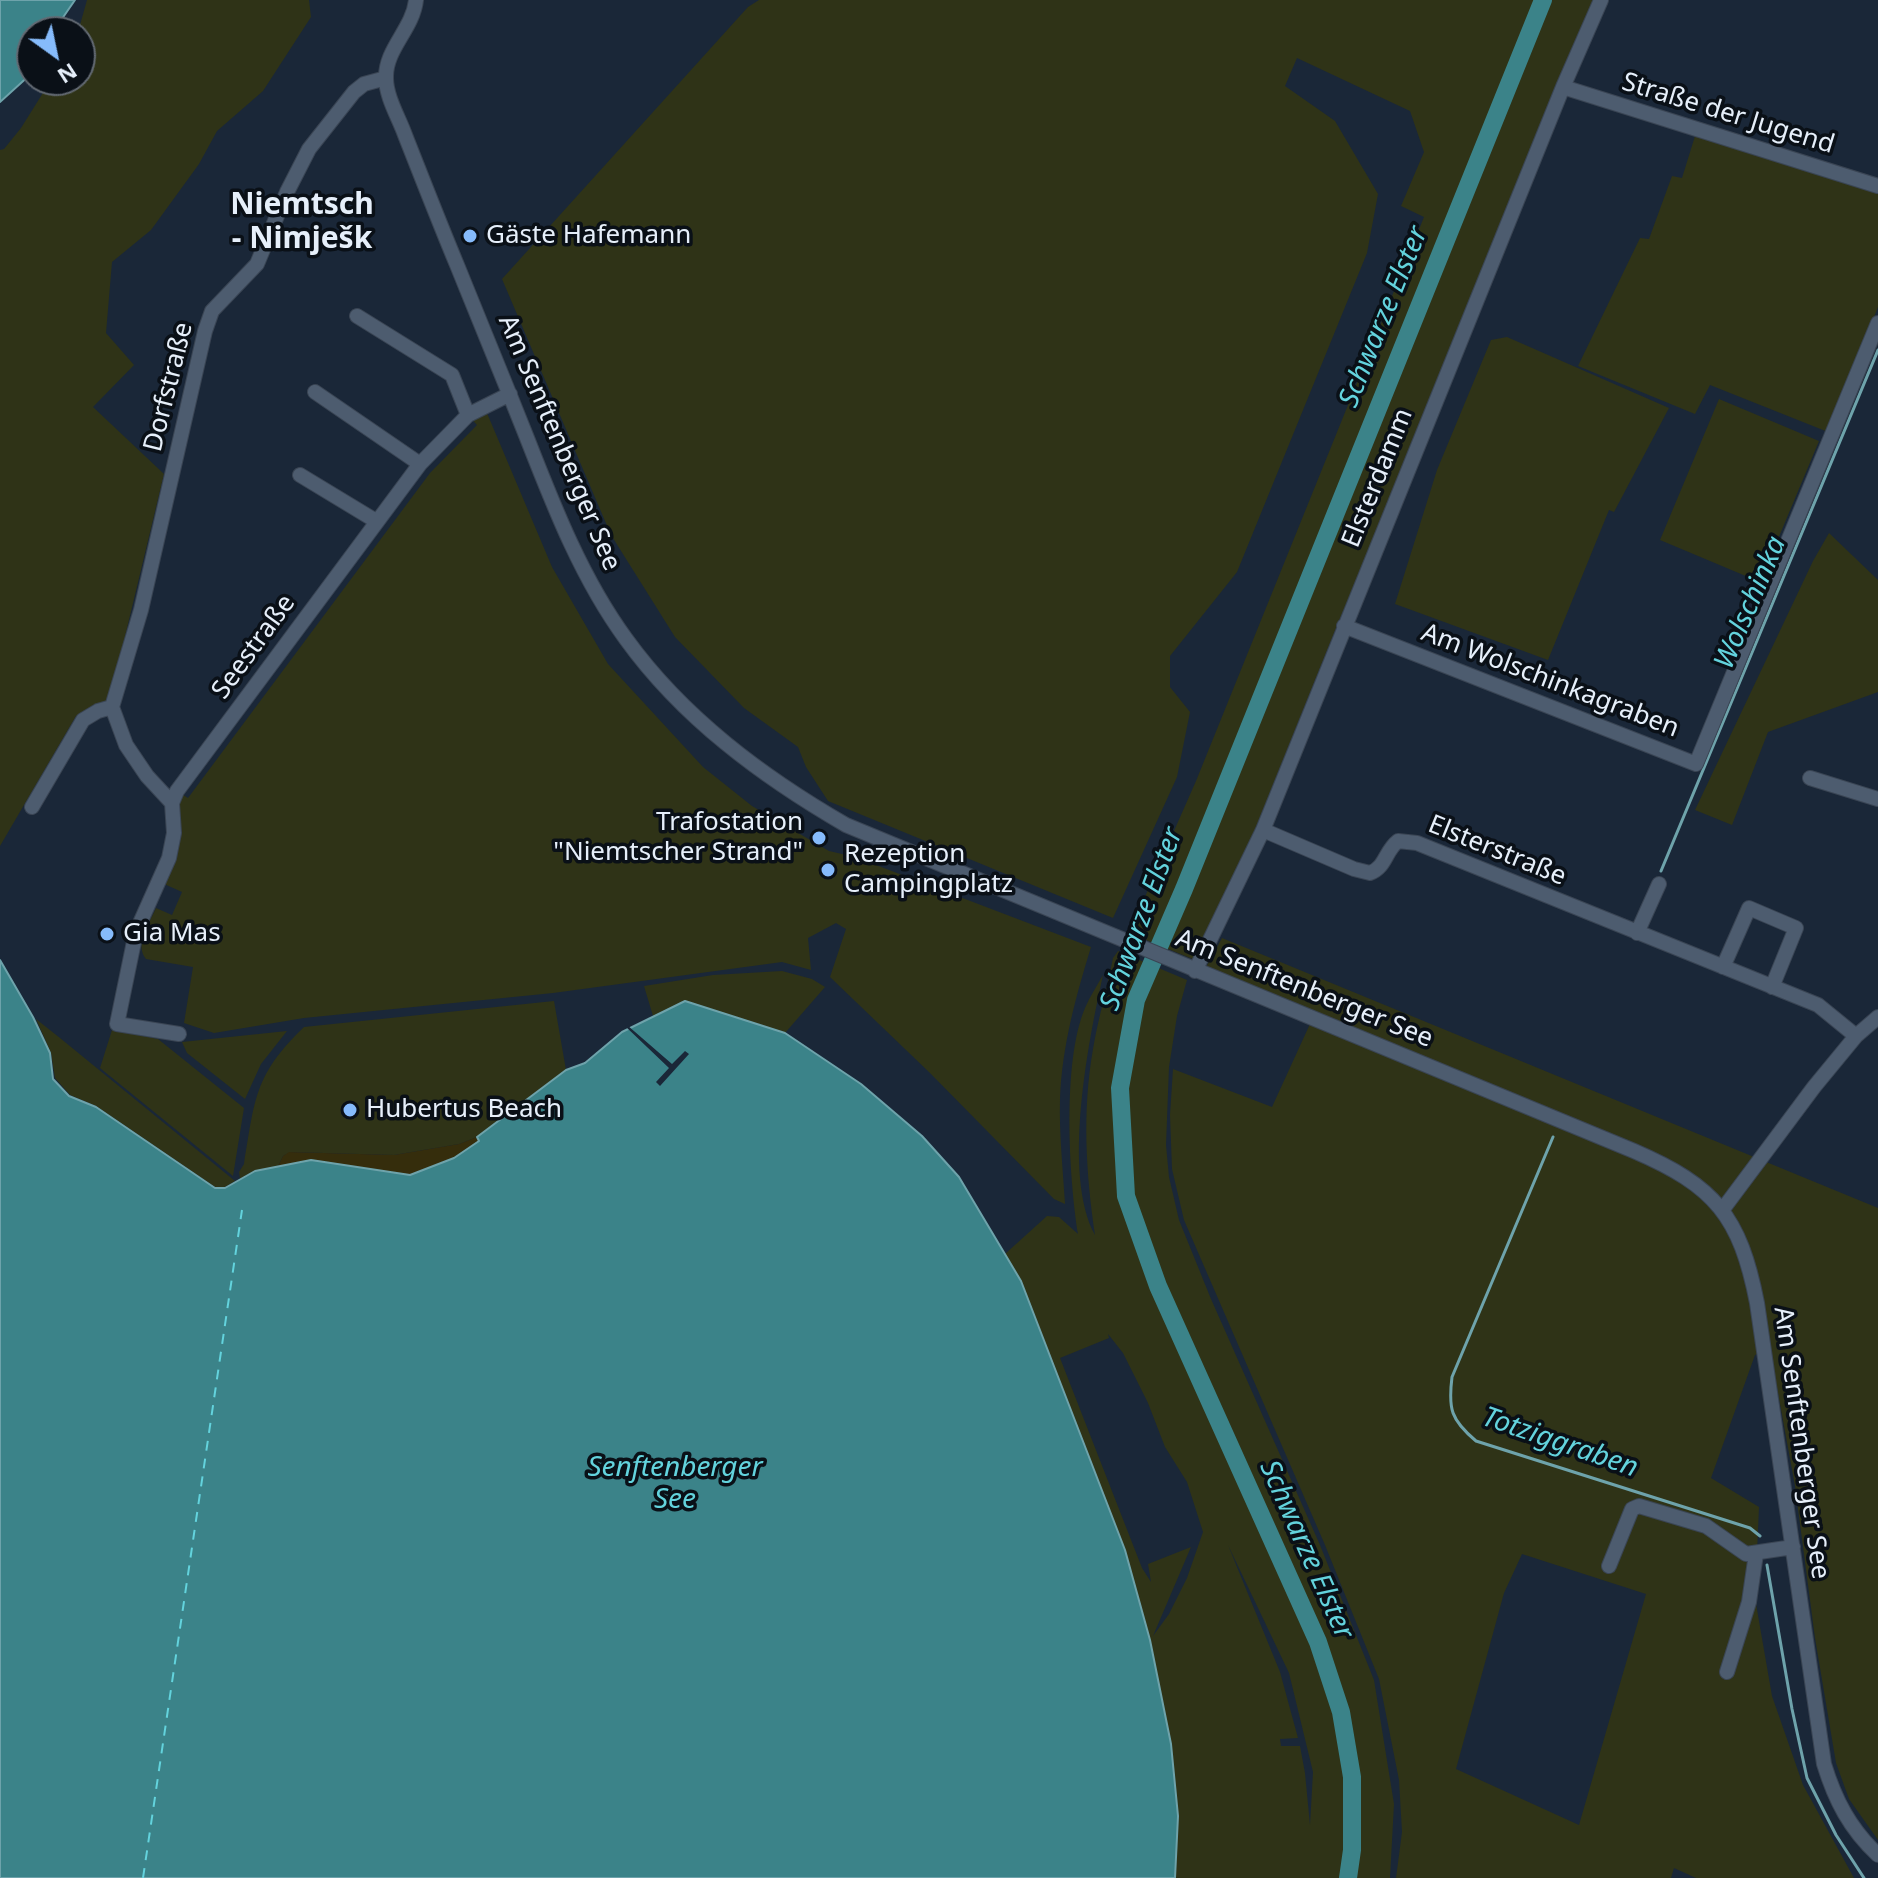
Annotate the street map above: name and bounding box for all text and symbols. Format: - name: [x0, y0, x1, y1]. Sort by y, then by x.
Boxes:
- north arrow: [16, 16, 96, 96]
- text: N: [52, 57, 84, 92]
- street label: Straße der Jugend: [1618, 67, 1838, 161]
- district label: Niemtsch - Nimješk: [230, 187, 374, 258]
- place label: Gäste Hafemann: [486, 220, 691, 252]
- water label: Schwarze Elster: [1332, 222, 1436, 412]
- marker: Gäste Hafemann: [461, 227, 479, 245]
- street label: Am Senftenberger See: [491, 311, 627, 575]
- street label: Dorfstraße: [138, 319, 200, 455]
- street label: Elsterdamm: [1336, 404, 1420, 552]
- water label: Wolschinka: [1708, 532, 1794, 674]
- street label: Seestraße: [206, 589, 302, 705]
- street label: Am Wolschinkagraben: [1417, 617, 1683, 745]
- place label: Trafostation "Niemtscher Strand": [553, 807, 803, 868]
- street label: Elsterstraße: [1423, 809, 1571, 893]
- water label: Schwarze Elster: [1093, 823, 1191, 1015]
- marker: Trafostation "Niemtscher Strand": [810, 829, 828, 847]
- place label: Rezeption Campingplatz: [844, 839, 1013, 900]
- marker: Rezeption Campingplatz: [819, 861, 837, 879]
- place label: Gia Mas: [123, 918, 221, 950]
- street label: Am Senftenberger See: [1171, 923, 1437, 1055]
- marker: Gia Mas: [98, 925, 116, 943]
- place label: Hubertus Beach: [366, 1094, 562, 1126]
- marker: Hubertus Beach: [341, 1101, 359, 1119]
- street label: Am Senftenberger See: [1766, 1305, 1836, 1581]
- water label: Totziggraben: [1478, 1401, 1642, 1485]
- water label: Senftenberger See: [587, 1451, 763, 1517]
- water label: Schwarze Elster: [1252, 1455, 1360, 1645]

